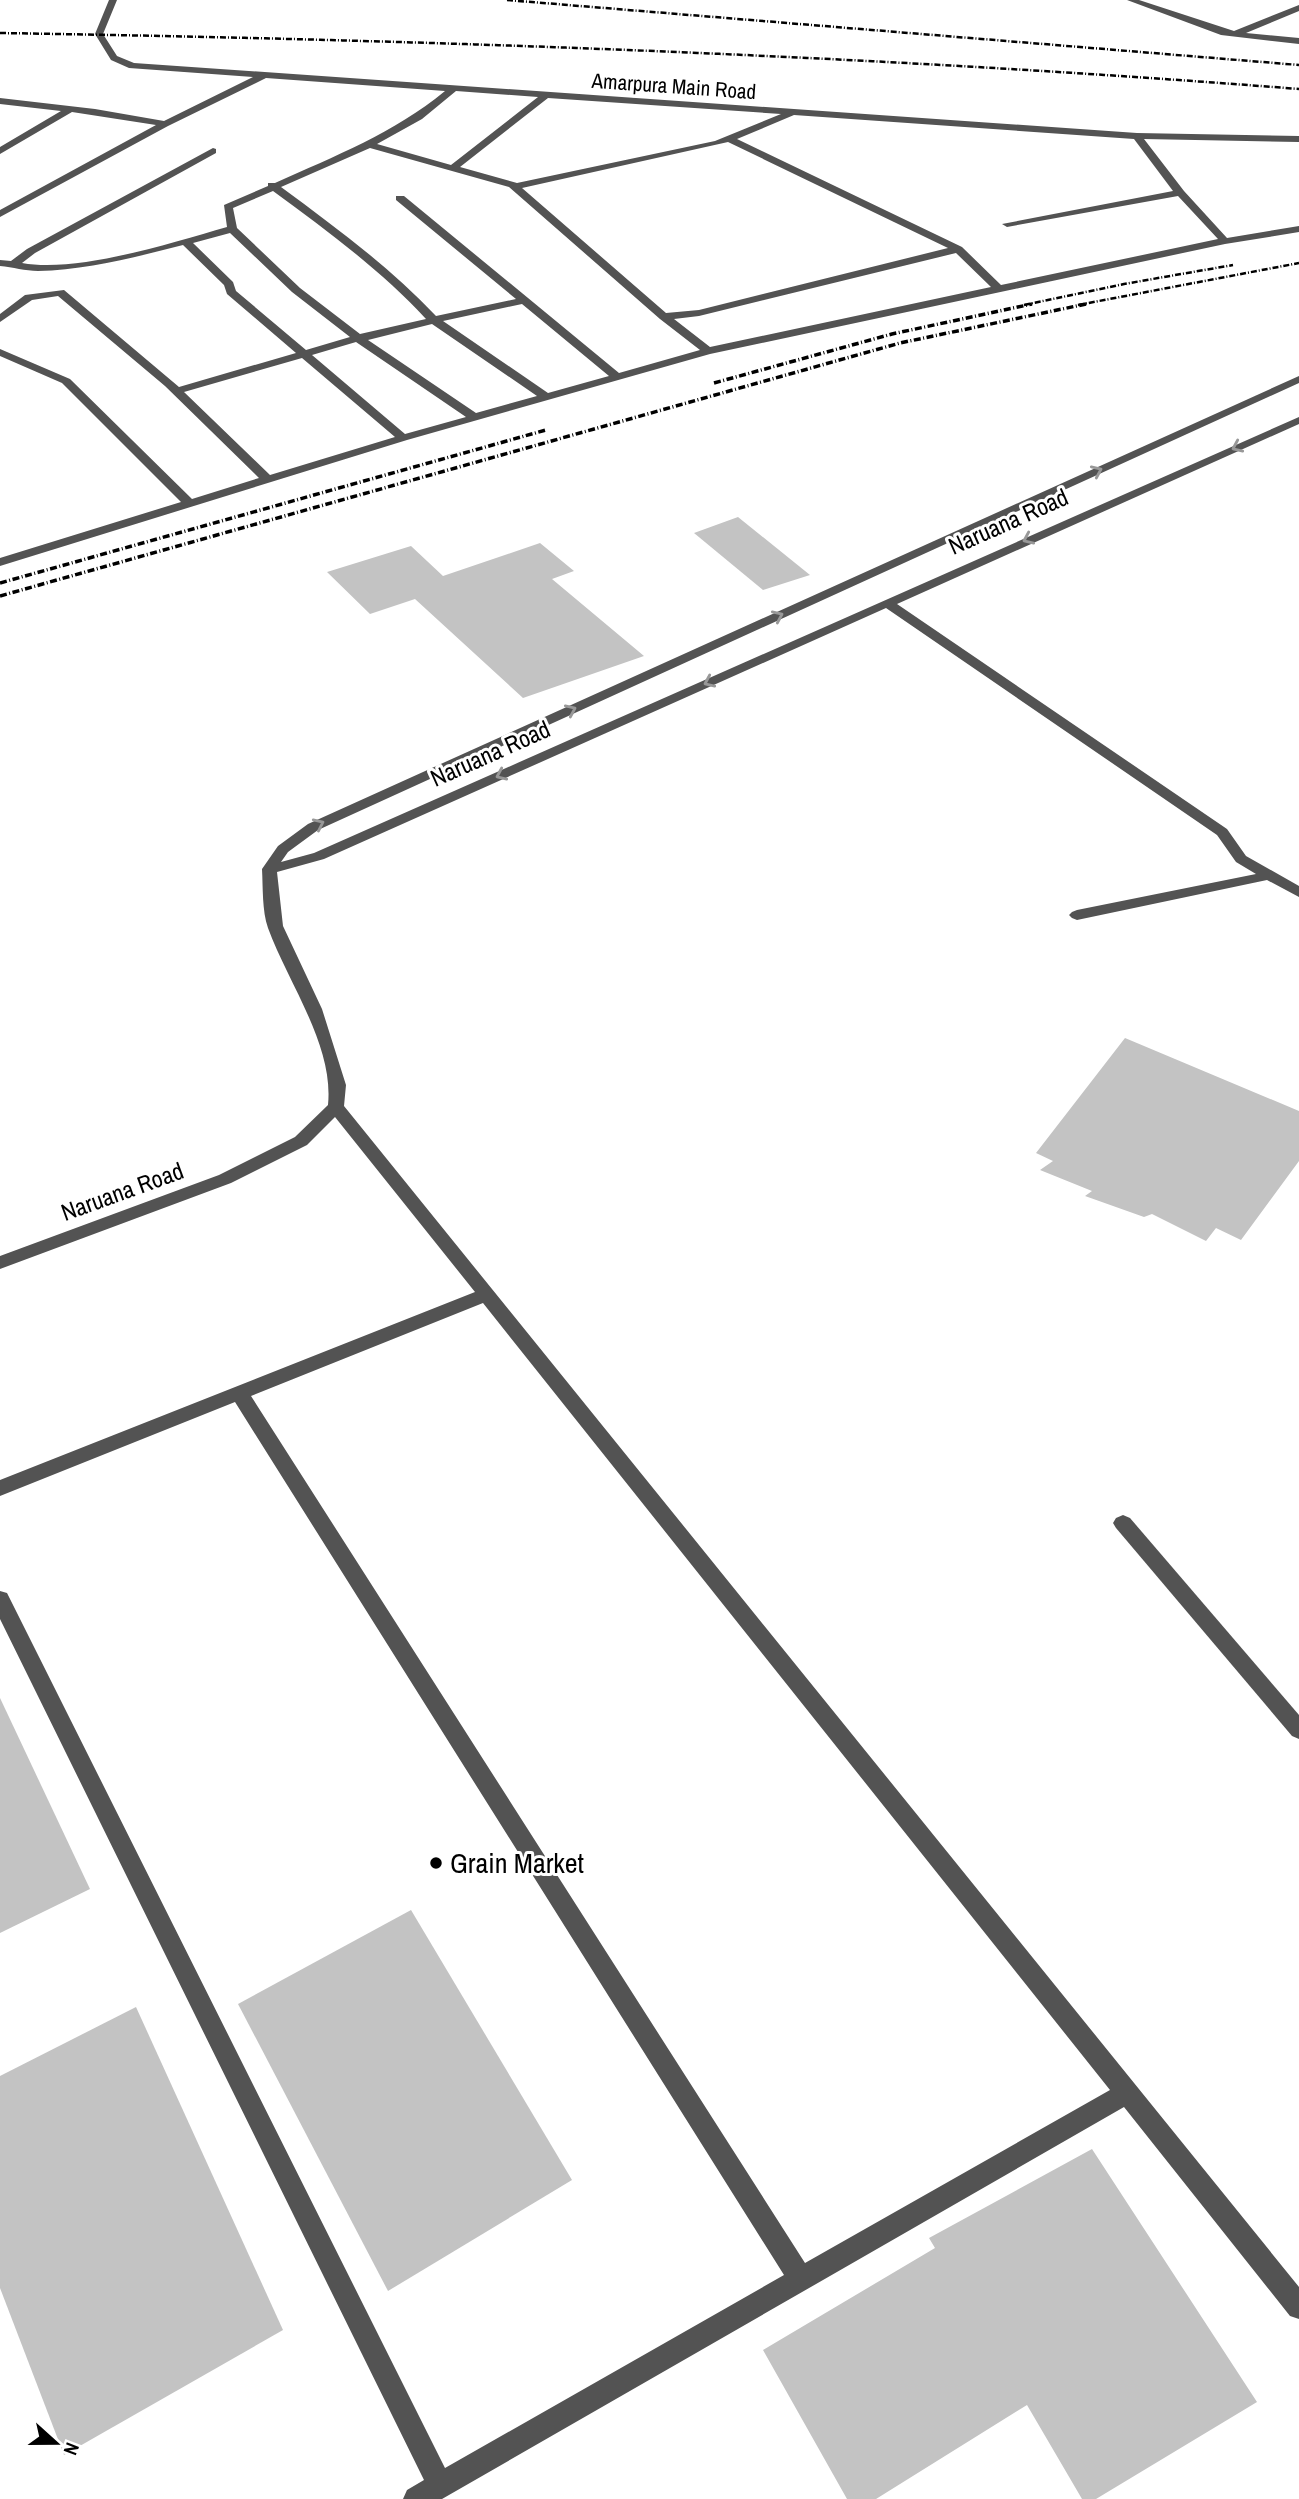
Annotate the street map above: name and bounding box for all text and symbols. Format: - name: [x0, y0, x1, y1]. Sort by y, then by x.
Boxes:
- street label: Amarpura Main Road: [590, 66, 757, 106]
- one-way arrow: [1231, 439, 1244, 453]
- one-way arrow: [1090, 465, 1102, 479]
- street label: Naruana Road: [943, 480, 1073, 562]
- one-way arrow: [1023, 530, 1035, 544]
- one-way arrow: [771, 610, 783, 624]
- one-way arrow: [704, 674, 716, 688]
- one-way arrow: [564, 704, 576, 718]
- street label: Naruana Road: [425, 712, 555, 794]
- one-way arrow: [496, 767, 508, 781]
- one-way arrow: [312, 819, 324, 833]
- street label: Naruana Road: [56, 1154, 188, 1228]
- place label: Grain Market: [450, 1844, 584, 1882]
- marker: Grain Market: [428, 1855, 444, 1871]
- north arrow: [21, 2408, 91, 2478]
- text: N: [58, 2439, 86, 2459]

